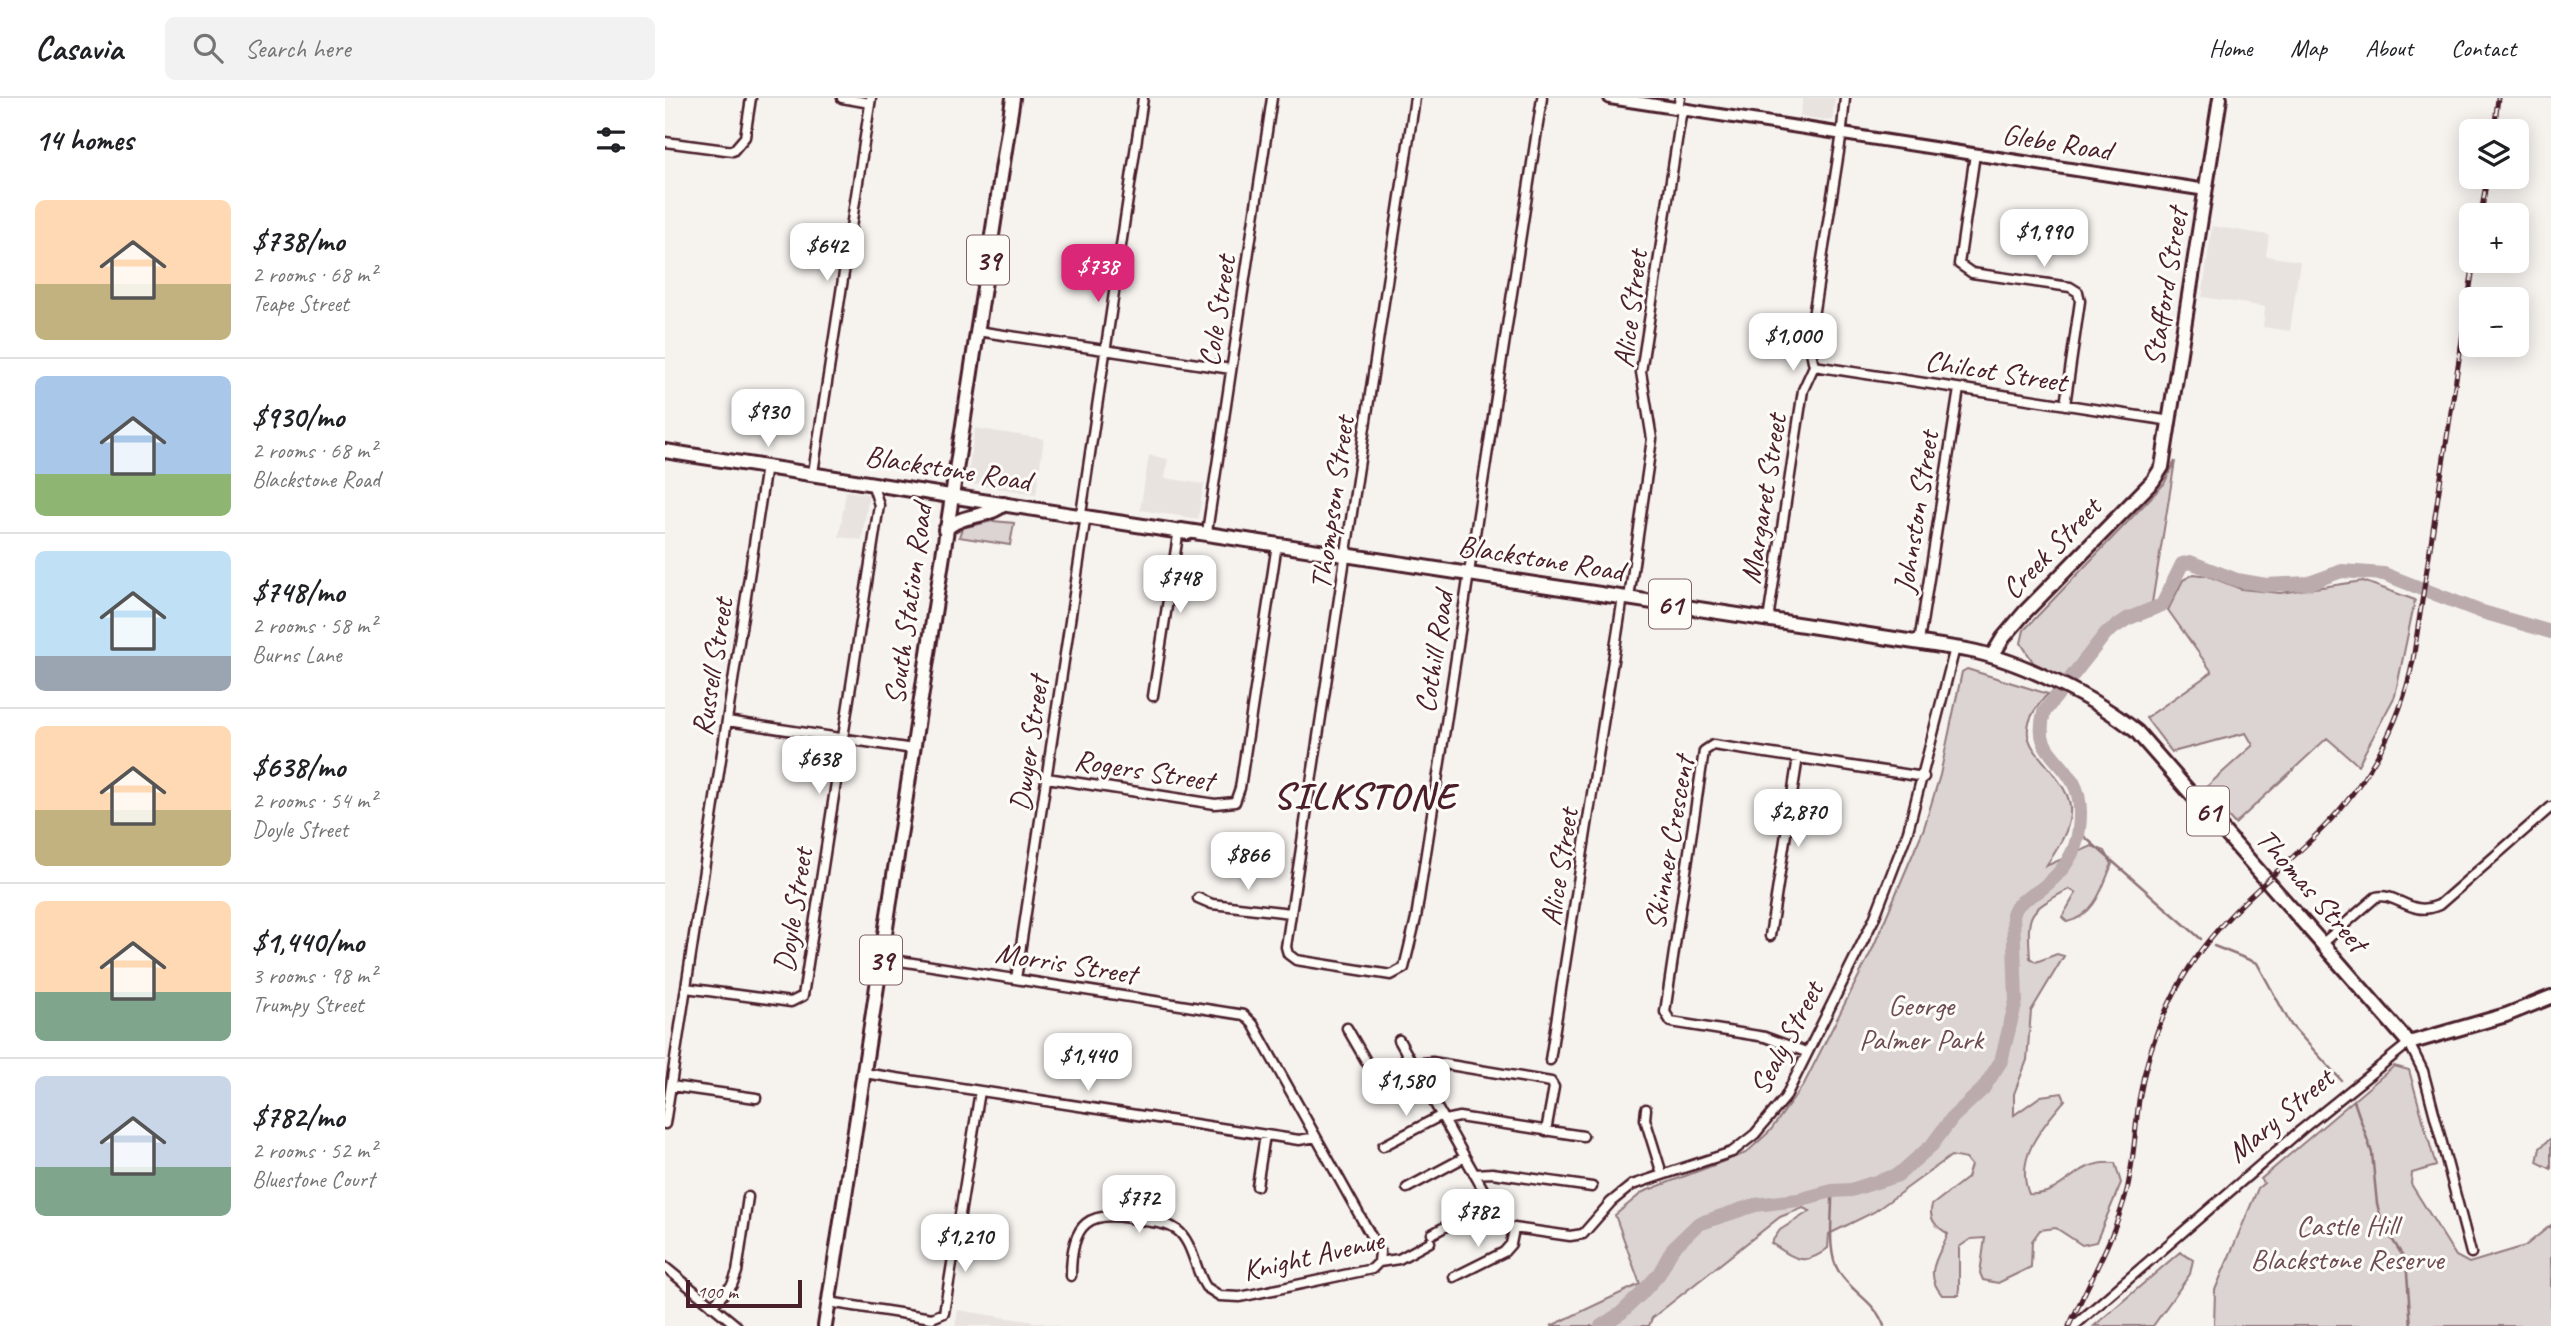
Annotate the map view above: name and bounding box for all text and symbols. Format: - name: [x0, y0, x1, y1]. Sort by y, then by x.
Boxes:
- search box: [165, 17, 655, 80]
- text: Casavia: [35, 27, 123, 69]
- icon: search: [189, 29, 227, 67]
- text: Search here: [245, 32, 351, 65]
- text: Home: [2209, 33, 2252, 63]
- text: Map: [2290, 33, 2327, 63]
- text: About: [2365, 33, 2413, 63]
- text: Contact: [2451, 33, 2516, 63]
- street label: Glebe Road: [2000, 115, 2119, 170]
- map controls: [2459, 119, 2529, 357]
- button: layers: [2459, 119, 2529, 189]
- text: 14 homes: [35, 121, 133, 159]
- icon: filters: [592, 121, 630, 159]
- street label: Stafford Street: [2134, 201, 2197, 368]
- button: +: [2459, 203, 2529, 273]
- pin: $1,990: [1987, 209, 2101, 269]
- text: $1,990: [2016, 217, 2072, 246]
- text: $738/mo: [252, 222, 344, 260]
- pin: $642: [786, 223, 868, 283]
- icon: home: [91, 228, 175, 312]
- text: $642: [806, 231, 848, 260]
- road number: 39: [967, 236, 1009, 284]
- pin: $738: [1057, 244, 1139, 304]
- street label: Alice Street: [1604, 245, 1656, 370]
- street label: Cole Street: [1190, 250, 1245, 369]
- text: $738: [1077, 252, 1119, 281]
- text: 2 rooms · 68 m²: [252, 260, 376, 289]
- button: −: [2459, 287, 2529, 357]
- text: Teape Street: [252, 289, 349, 318]
- pin: $1,000: [1736, 314, 1850, 373]
- text: $1,000: [1765, 321, 1821, 350]
- street label: Chilcot Street: [1923, 341, 2072, 401]
- pin: $930: [727, 390, 809, 449]
- text: $930: [747, 397, 789, 426]
- text: $930/mo: [252, 398, 344, 436]
- icon: home: [91, 404, 175, 488]
- street label: Margaret Street: [1731, 409, 1796, 586]
- street label: Thompson Street: [1301, 411, 1363, 592]
- street label: Johnston Street: [1884, 425, 1948, 598]
- text: 2 rooms · 68 m²: [252, 436, 376, 465]
- street label: Blackstone Road: [863, 436, 1038, 500]
- text: Blackstone Road: [252, 465, 380, 494]
- street label: Creek Street: [1993, 487, 2111, 607]
- street label: South Station Road: [875, 497, 941, 707]
- street label: Blackstone Road: [1456, 526, 1631, 590]
- pin: $748: [1139, 556, 1221, 615]
- text: $748: [1159, 563, 1201, 592]
- text: $748/mo: [252, 573, 344, 611]
- icon: home: [91, 579, 175, 663]
- road number: 61: [1649, 580, 1691, 628]
- street label: Cothill Road: [1406, 584, 1463, 716]
- street label: Russell Street: [682, 593, 742, 738]
- text: 2 rooms · 58 m²: [252, 611, 376, 640]
- text: Burns Lane: [252, 640, 341, 669]
- street label: Dwyer Street: [1001, 670, 1058, 814]
- pin: $638: [778, 736, 860, 796]
- street label: Rogers Street: [1072, 740, 1220, 800]
- text: $638: [798, 744, 840, 773]
- text: $638/mo: [252, 748, 345, 786]
- street label: Skinner Crescent: [1635, 749, 1704, 933]
- icon: home: [91, 754, 175, 838]
- district label: SILKSTONE: [1273, 772, 1460, 819]
- text: 2 rooms · 54 m²: [252, 786, 376, 815]
- road number: 61: [2187, 786, 2229, 836]
- pin: $2,870: [1741, 790, 1855, 849]
- text: $2,870: [1770, 797, 1826, 826]
- street label: Alice Street: [1531, 803, 1587, 928]
- text: Doyle Street: [252, 815, 348, 844]
- street label: Thomas Street: [2248, 820, 2379, 963]
- pin: $866: [1207, 832, 1289, 892]
- text: $866: [1227, 840, 1269, 869]
- street label: Doyle Street: [764, 842, 822, 975]
- text: $1,440/mo: [252, 923, 364, 961]
- icon: home: [91, 929, 175, 1013]
- street label: Morris Street: [993, 933, 1143, 994]
- road number: 39: [860, 936, 902, 984]
- text: 3 rooms · 98 m²: [252, 961, 376, 990]
- street label: Sealy Street: [1740, 972, 1833, 1101]
- park label: George Palmer Park: [1859, 986, 1985, 1058]
- text: Trumpy Street: [252, 990, 363, 1019]
- pin: $1,440: [1031, 1034, 1145, 1093]
- text: $1,440: [1060, 1041, 1116, 1070]
- street label: Mary Street: [2219, 1057, 2343, 1171]
- pin: $1,580: [1349, 1058, 1463, 1118]
- text: $1,580: [1378, 1066, 1434, 1095]
- text: $782/mo: [252, 1098, 344, 1136]
- icon: home: [91, 1104, 175, 1188]
- text: 2 rooms · 52 m²: [252, 1136, 376, 1165]
- text: Bluestone Court: [252, 1165, 374, 1194]
- pin: $772: [1098, 1176, 1180, 1235]
- text: $772: [1118, 1183, 1160, 1212]
- pin: $782: [1437, 1190, 1519, 1249]
- text: $782: [1457, 1197, 1499, 1226]
- park label: Castle Hill Blackstone Reserve: [2251, 1206, 2446, 1278]
- pin: $1,210: [908, 1214, 1022, 1274]
- street label: Knight Avenue: [1239, 1220, 1389, 1290]
- text: $1,210: [937, 1222, 993, 1251]
- scale bar: [686, 1277, 801, 1309]
- text: 100 m: [697, 1280, 738, 1304]

